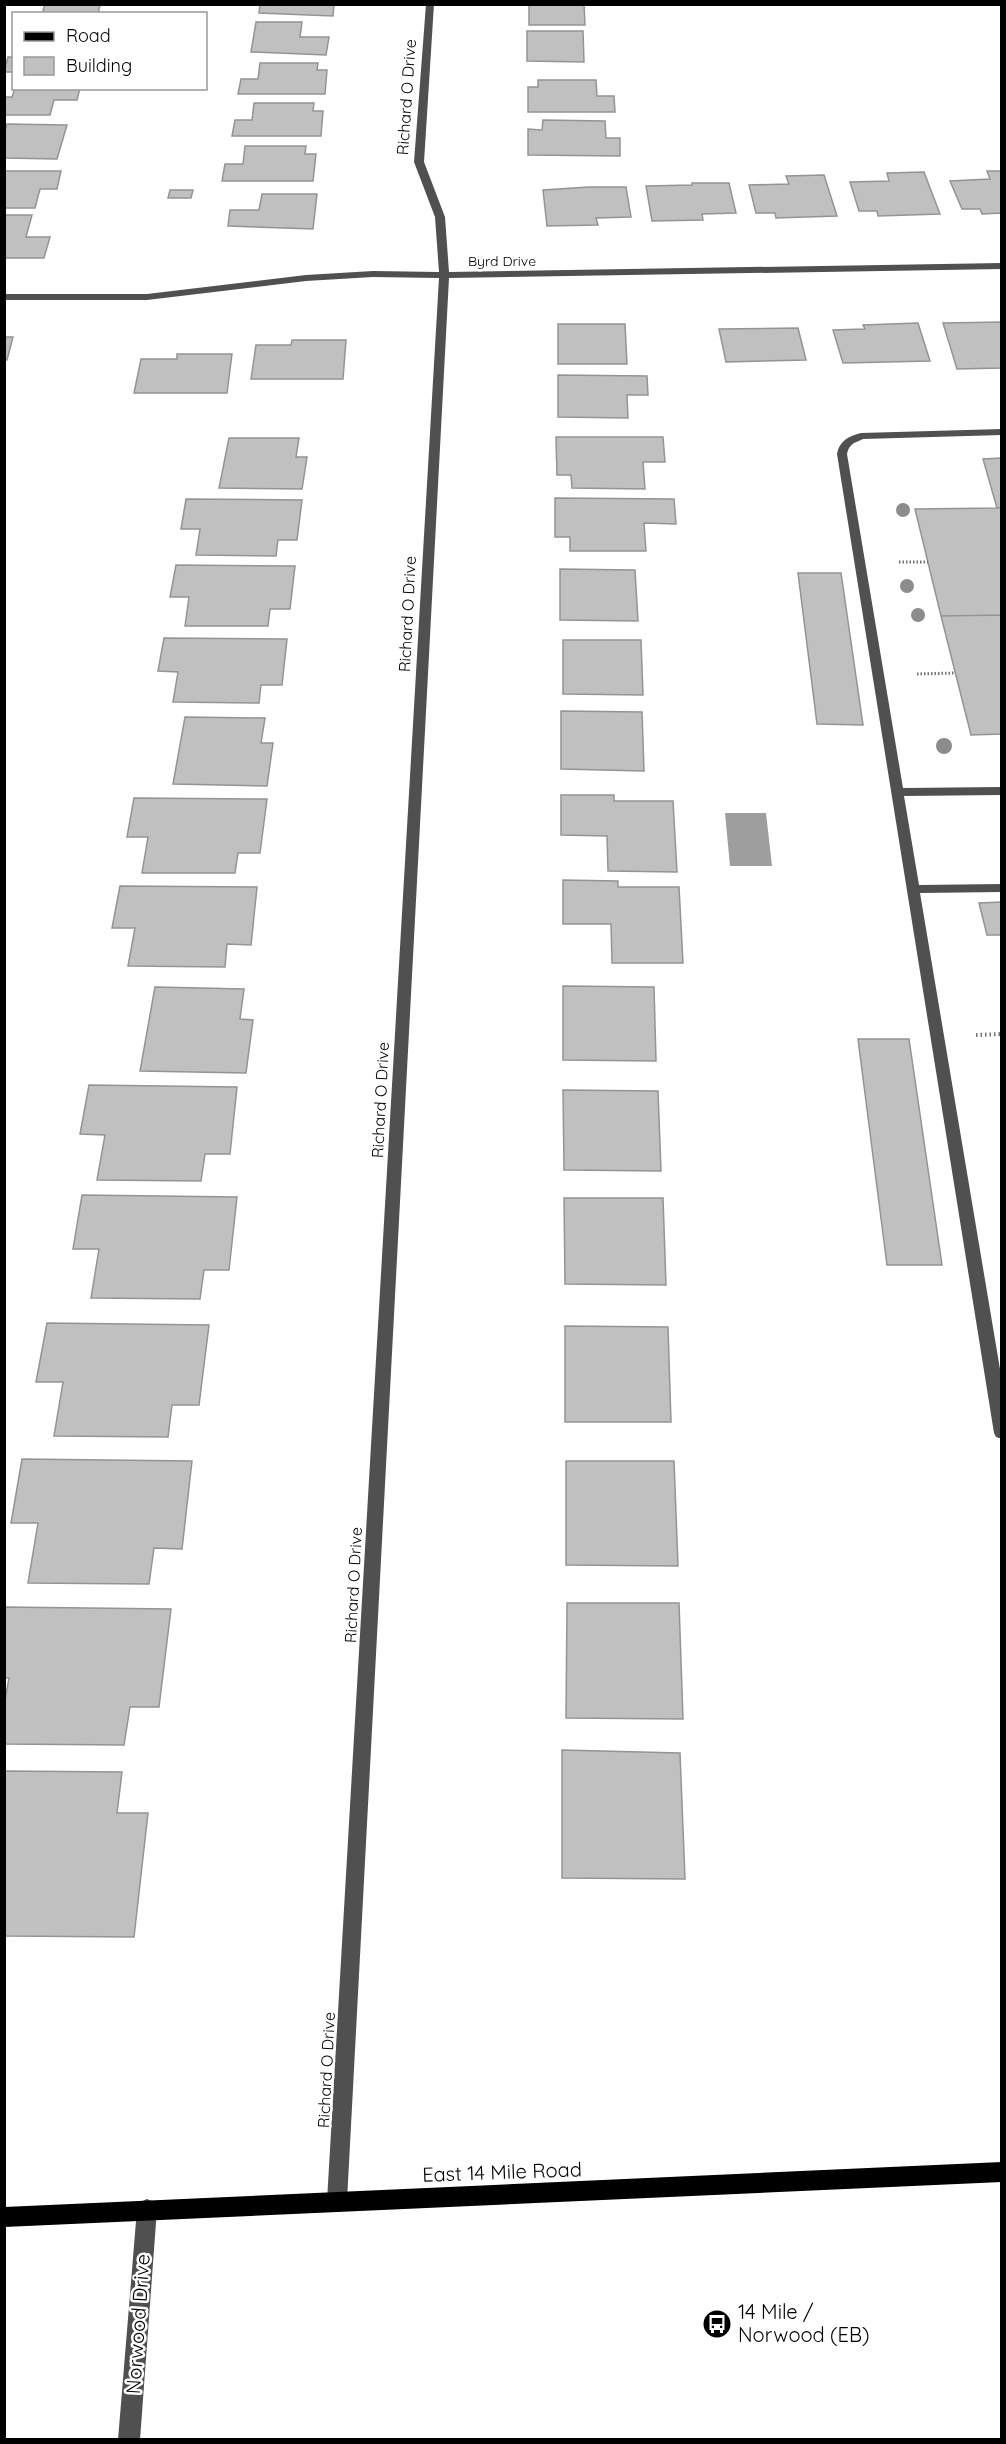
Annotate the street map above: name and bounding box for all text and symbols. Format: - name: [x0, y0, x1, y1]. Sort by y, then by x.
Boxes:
- legend: [12, 12, 207, 90]
- text: Road: [66, 24, 111, 47]
- street label: Richard O Drive: [392, 38, 420, 156]
- text: Building: [66, 54, 132, 77]
- street label: Byrd Drive: [468, 252, 536, 270]
- street label: Richard O Drive: [394, 555, 420, 673]
- street label: Richard O Drive: [367, 1041, 393, 1159]
- street label: Richard O Drive: [340, 1526, 366, 1644]
- street label: Richard O Drive: [313, 2011, 339, 2129]
- street label: East 14 Mile Road: [422, 2156, 582, 2187]
- street label: Norwood Drive: [120, 2253, 155, 2395]
- place label: 14 Mile / Norwood (EB): [738, 2299, 869, 2347]
- bus stop icon: 14 Mile / Norwood (EB): [701, 2308, 733, 2340]

